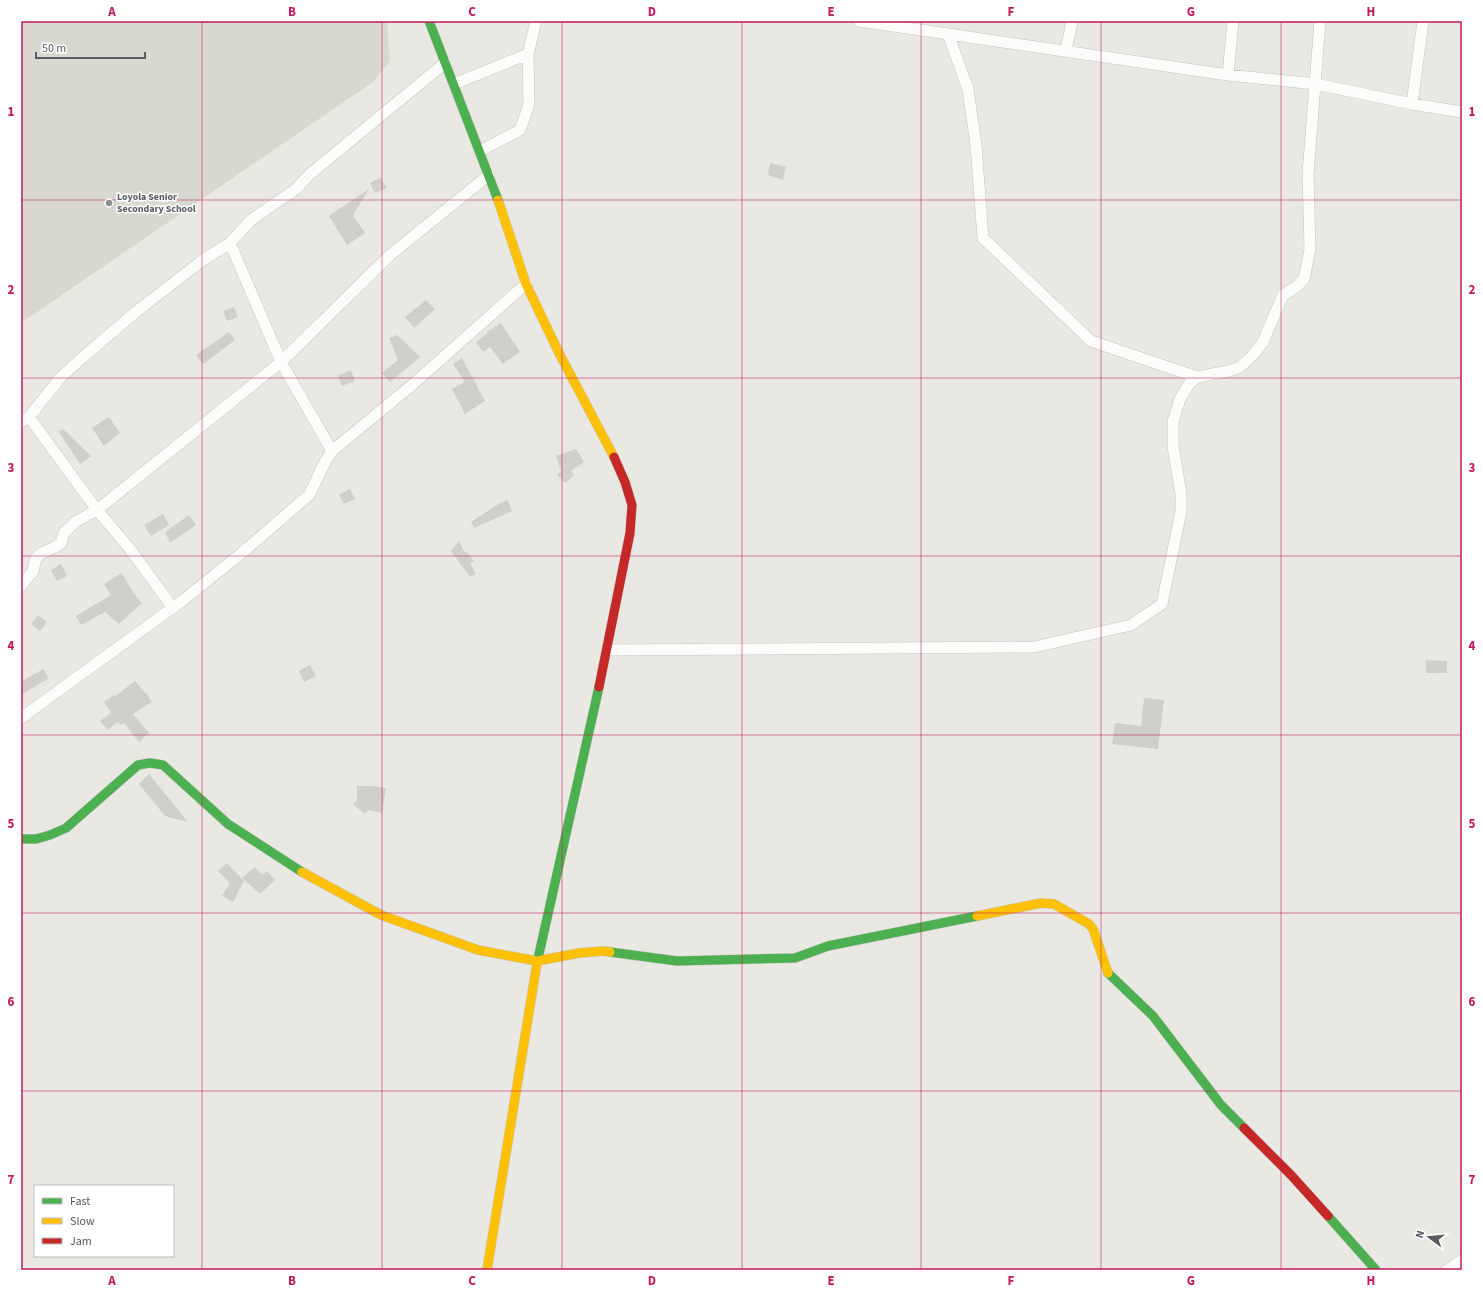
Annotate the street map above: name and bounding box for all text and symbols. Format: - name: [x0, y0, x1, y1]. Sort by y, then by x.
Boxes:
- text: A: [107, 3, 116, 21]
- text: B: [288, 3, 296, 21]
- text: C: [468, 3, 476, 21]
- text: D: [648, 3, 656, 21]
- text: E: [827, 3, 835, 21]
- text: F: [1008, 3, 1015, 21]
- text: G: [1187, 3, 1195, 21]
- text: H: [1367, 3, 1375, 21]
- scale bar: [36, 34, 145, 60]
- text: 50 m: [42, 40, 66, 57]
- text: 1: [8, 103, 15, 121]
- text: 1: [1469, 103, 1476, 121]
- place label: Loyola Senior Secondary School: [117, 190, 196, 216]
- marker: Loyola Senior Secondary School: [104, 198, 114, 208]
- text: 2: [8, 281, 15, 299]
- text: 2: [1469, 281, 1476, 299]
- text: 3: [8, 459, 15, 477]
- text: 3: [1469, 459, 1476, 477]
- text: 4: [8, 637, 15, 655]
- text: 4: [1469, 637, 1476, 655]
- text: 5: [8, 815, 15, 833]
- text: 5: [1469, 815, 1476, 833]
- text: 6: [8, 993, 15, 1011]
- text: 6: [1469, 993, 1476, 1011]
- text: 7: [8, 1171, 15, 1189]
- text: 7: [1469, 1171, 1476, 1189]
- legend: [34, 1185, 174, 1257]
- text: Fast: [70, 1193, 90, 1210]
- text: Slow: [70, 1213, 95, 1230]
- north arrow: [1409, 1217, 1449, 1257]
- text: N: [1412, 1229, 1428, 1240]
- text: Jam: [70, 1233, 92, 1250]
- text: A: [107, 1272, 116, 1290]
- text: B: [288, 1272, 296, 1290]
- text: C: [468, 1272, 476, 1290]
- text: D: [648, 1272, 656, 1290]
- text: E: [827, 1272, 835, 1290]
- text: F: [1008, 1272, 1015, 1290]
- text: G: [1187, 1272, 1195, 1290]
- text: H: [1367, 1272, 1375, 1290]

